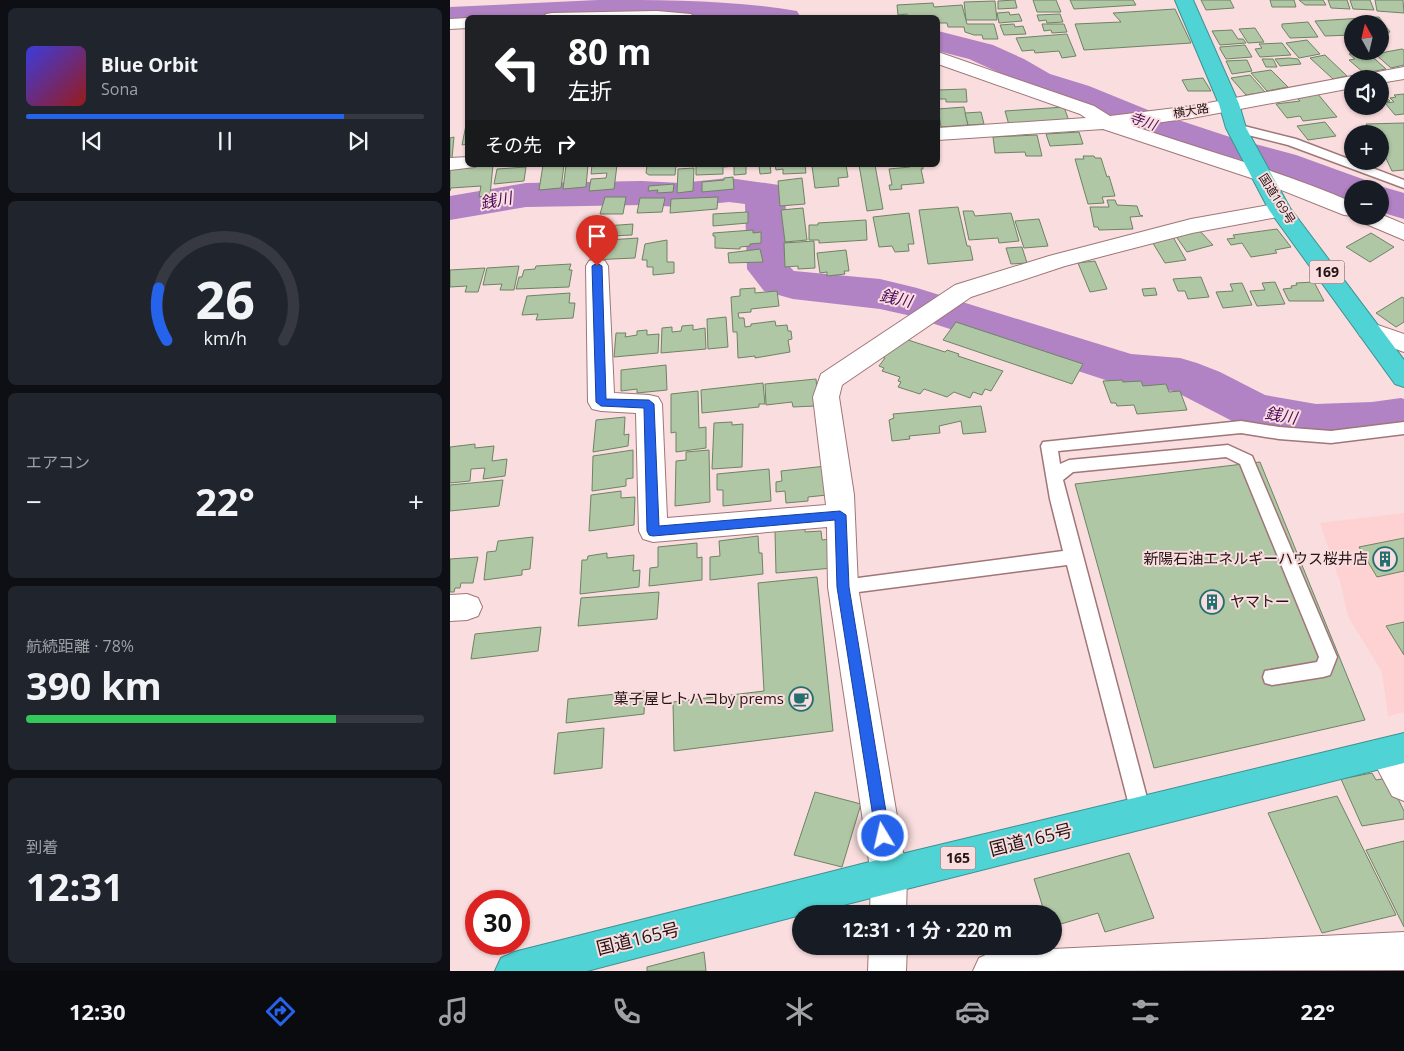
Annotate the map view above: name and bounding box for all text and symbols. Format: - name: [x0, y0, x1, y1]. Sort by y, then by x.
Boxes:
- north arrow: [1344, 15, 1389, 60]
- map controls: [1344, 15, 1389, 225]
- text: 80 m: [568, 28, 651, 75]
- icon: left: [485, 35, 550, 100]
- text: Blue Orbit: [101, 52, 198, 78]
- button: sound: [1344, 70, 1389, 115]
- text: 左折: [568, 75, 612, 105]
- text: Sona: [101, 78, 138, 100]
- street label: 横大路: [1172, 99, 1210, 122]
- water label: 寺川: [1127, 107, 1161, 135]
- button: +: [1344, 125, 1389, 170]
- icon: previous: [78, 127, 106, 155]
- icon: pause: [211, 127, 239, 155]
- icon: next: [344, 127, 372, 155]
- icon: right: [552, 130, 580, 158]
- text: その先: [485, 132, 542, 158]
- street label: 国道169号: [1255, 170, 1300, 227]
- button: −: [1344, 180, 1389, 225]
- water label: 銭川: [478, 186, 516, 214]
- pin: [576, 215, 618, 266]
- icon: arrive: [583, 222, 611, 250]
- road number: 169: [1310, 260, 1344, 284]
- text: 26: [195, 263, 255, 334]
- water label: 銭川: [878, 284, 916, 313]
- text: km/h: [203, 326, 247, 350]
- water label: 銭川: [1263, 401, 1301, 429]
- text: エアコン: [26, 451, 90, 473]
- text: 22°: [195, 475, 255, 527]
- text: −: [26, 482, 42, 520]
- text: +: [408, 482, 424, 520]
- building icon: 新陽石油エネルギーハウス桜井店: [1372, 546, 1398, 572]
- place label: 新陽石油エネルギーハウス桜井店: [1143, 548, 1368, 568]
- building icon: ヤマトー: [1199, 589, 1225, 615]
- place label: ヤマトー: [1230, 591, 1290, 611]
- text: 航続距離 · 78%: [26, 635, 134, 657]
- text: 390 km: [26, 659, 162, 711]
- cafe icon: 菓子屋ヒトハコby prems: [788, 686, 814, 712]
- place label: 菓子屋ヒトハコby prems: [614, 688, 784, 708]
- position arrow: [856, 809, 908, 861]
- street label: 国道165号: [987, 817, 1075, 861]
- text: 到着: [26, 836, 58, 858]
- road number: 165: [940, 846, 976, 870]
- text: 12:31: [26, 860, 124, 912]
- speed limit sign: 30: [465, 890, 530, 955]
- street label: 国道165号: [594, 916, 682, 960]
- text: 12:31 · 1 分 · 220 m: [842, 917, 1012, 943]
- icon: directions: [263, 994, 298, 1029]
- icon: music: [436, 994, 471, 1029]
- icon: phone: [609, 994, 644, 1029]
- icon: climate: [782, 994, 817, 1029]
- icon: car: [955, 994, 990, 1029]
- icon: filters: [1128, 994, 1163, 1029]
- text: 12:30: [69, 996, 126, 1026]
- text: 22°: [1300, 996, 1335, 1026]

